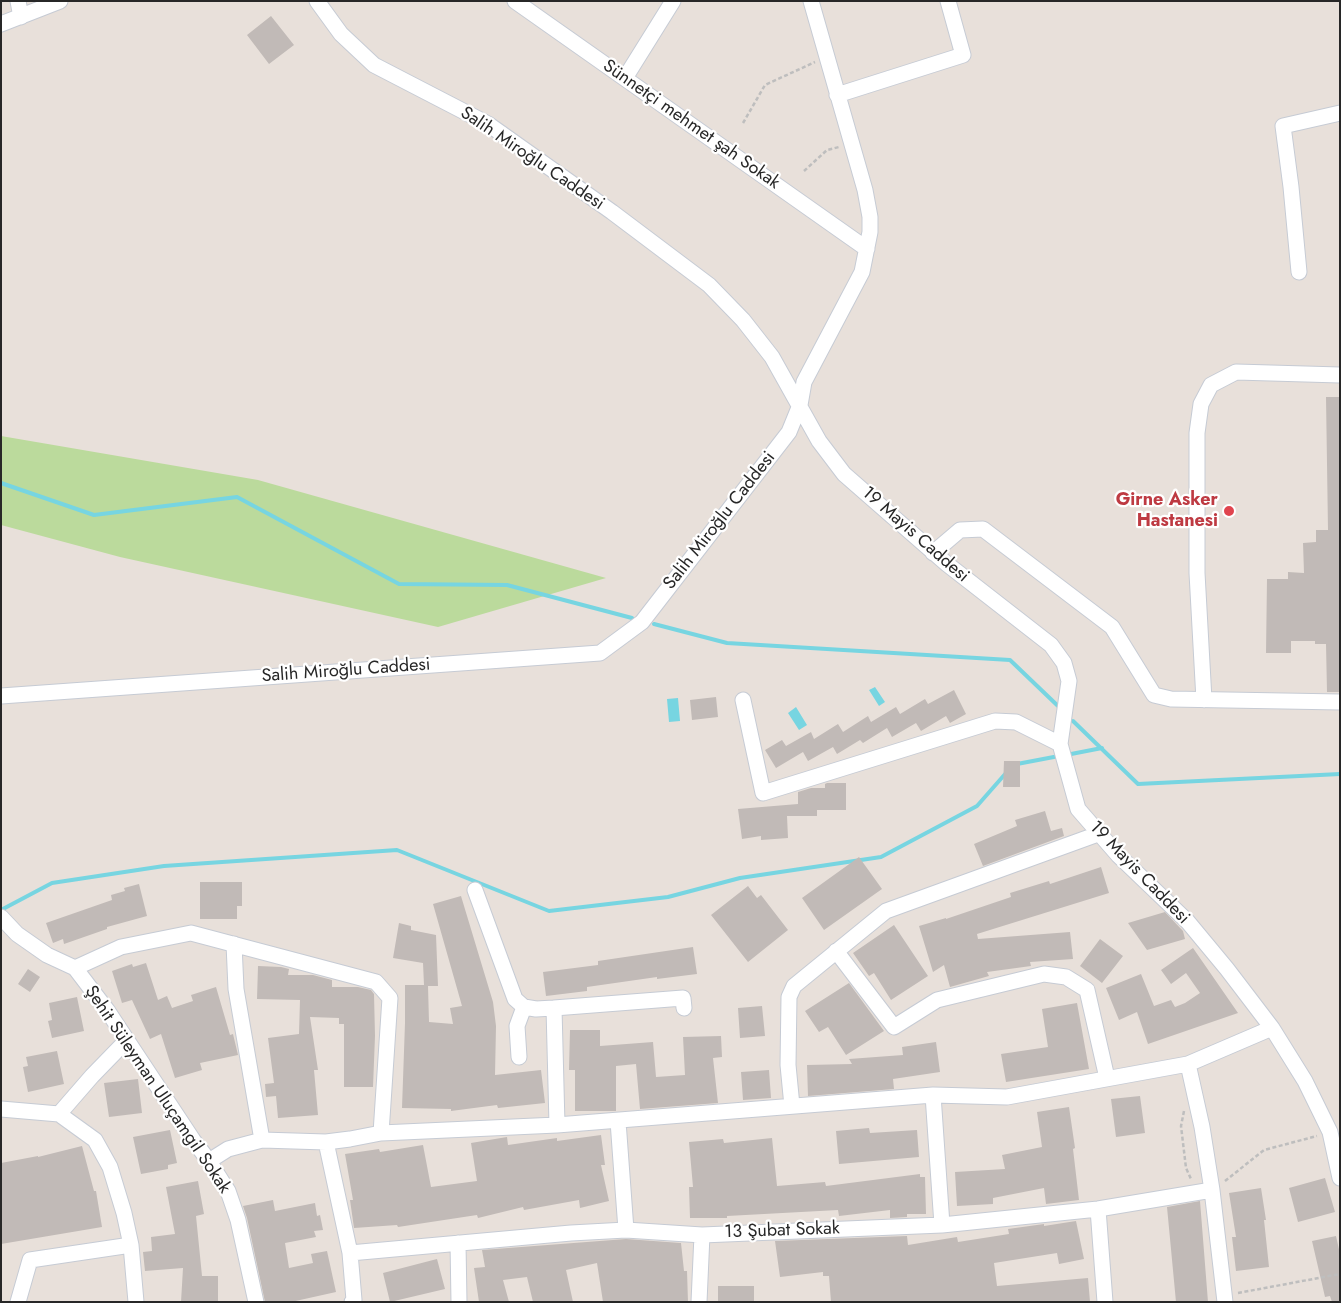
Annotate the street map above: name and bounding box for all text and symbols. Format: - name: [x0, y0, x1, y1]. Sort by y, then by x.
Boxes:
- street label: Sünnetçi mehmet şah Sokak: [598, 56, 784, 194]
- street label: Salih Miroğlu Caddesi: [456, 103, 608, 215]
- street label: Salih Miroğlu Caddesi: [659, 448, 781, 594]
- street label: 19 Mayis Caddesi: [857, 483, 973, 587]
- place label: Girne Asker Hastanesi: [1116, 490, 1218, 532]
- marker: Girne Asker Hastanesi: [1222, 504, 1236, 518]
- street label: Salih Miroğlu Caddesi: [261, 654, 431, 688]
- street label: 19 Mayis Caddesi: [1084, 817, 1194, 929]
- street label: Şehit Süleyman Uluçamgil Sokak: [79, 982, 235, 1198]
- street label: 13 Şubat Sokak: [724, 1218, 840, 1244]

